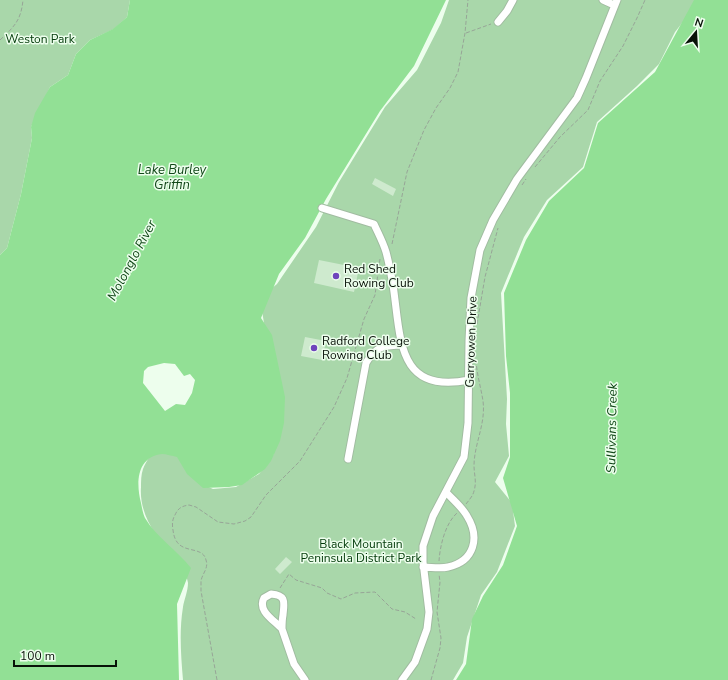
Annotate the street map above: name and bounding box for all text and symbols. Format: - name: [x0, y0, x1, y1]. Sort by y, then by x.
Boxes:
- north arrow: [676, 12, 716, 52]
- text: N: [693, 15, 705, 31]
- park label: Weston Park: [5, 31, 76, 47]
- water label: Lake Burley Griffin: [138, 161, 208, 194]
- water label: Molonglo River: [103, 217, 161, 304]
- place label: Red Shed Rowing Club: [344, 261, 414, 291]
- marker: Red Shed Rowing Club: [331, 271, 341, 281]
- street label: Garryowen Drive: [461, 296, 481, 388]
- place label: Radford College Rowing Club: [322, 333, 409, 363]
- marker: Radford College Rowing Club: [309, 343, 319, 353]
- water label: Sullivans Creek: [602, 382, 622, 473]
- park label: Black Mountain Peninsula District Park: [300, 536, 423, 566]
- scale bar: [14, 642, 116, 668]
- text: 100 m: [20, 648, 55, 664]

